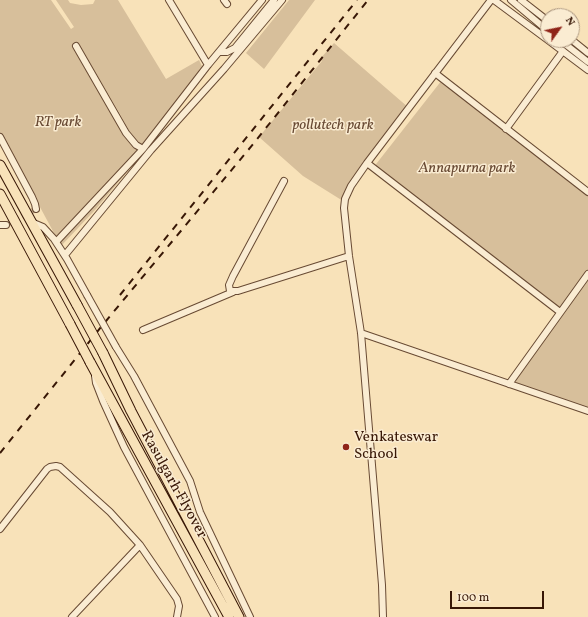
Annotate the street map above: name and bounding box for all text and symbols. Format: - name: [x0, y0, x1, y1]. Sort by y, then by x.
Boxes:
- north arrow: [540, 8, 580, 48]
- text: N: [561, 14, 578, 29]
- park label: RT park: [35, 114, 81, 132]
- park label: pollutech park: [292, 117, 374, 135]
- park label: Annapurna park: [419, 160, 515, 178]
- street label: Rasulgarh Flyover: [136, 428, 210, 542]
- place label: Venkateswar School: [354, 429, 438, 464]
- marker: Venkateswar School: [341, 442, 351, 452]
- scale bar: [452, 583, 546, 609]
- text: 100 m: [457, 590, 489, 606]

